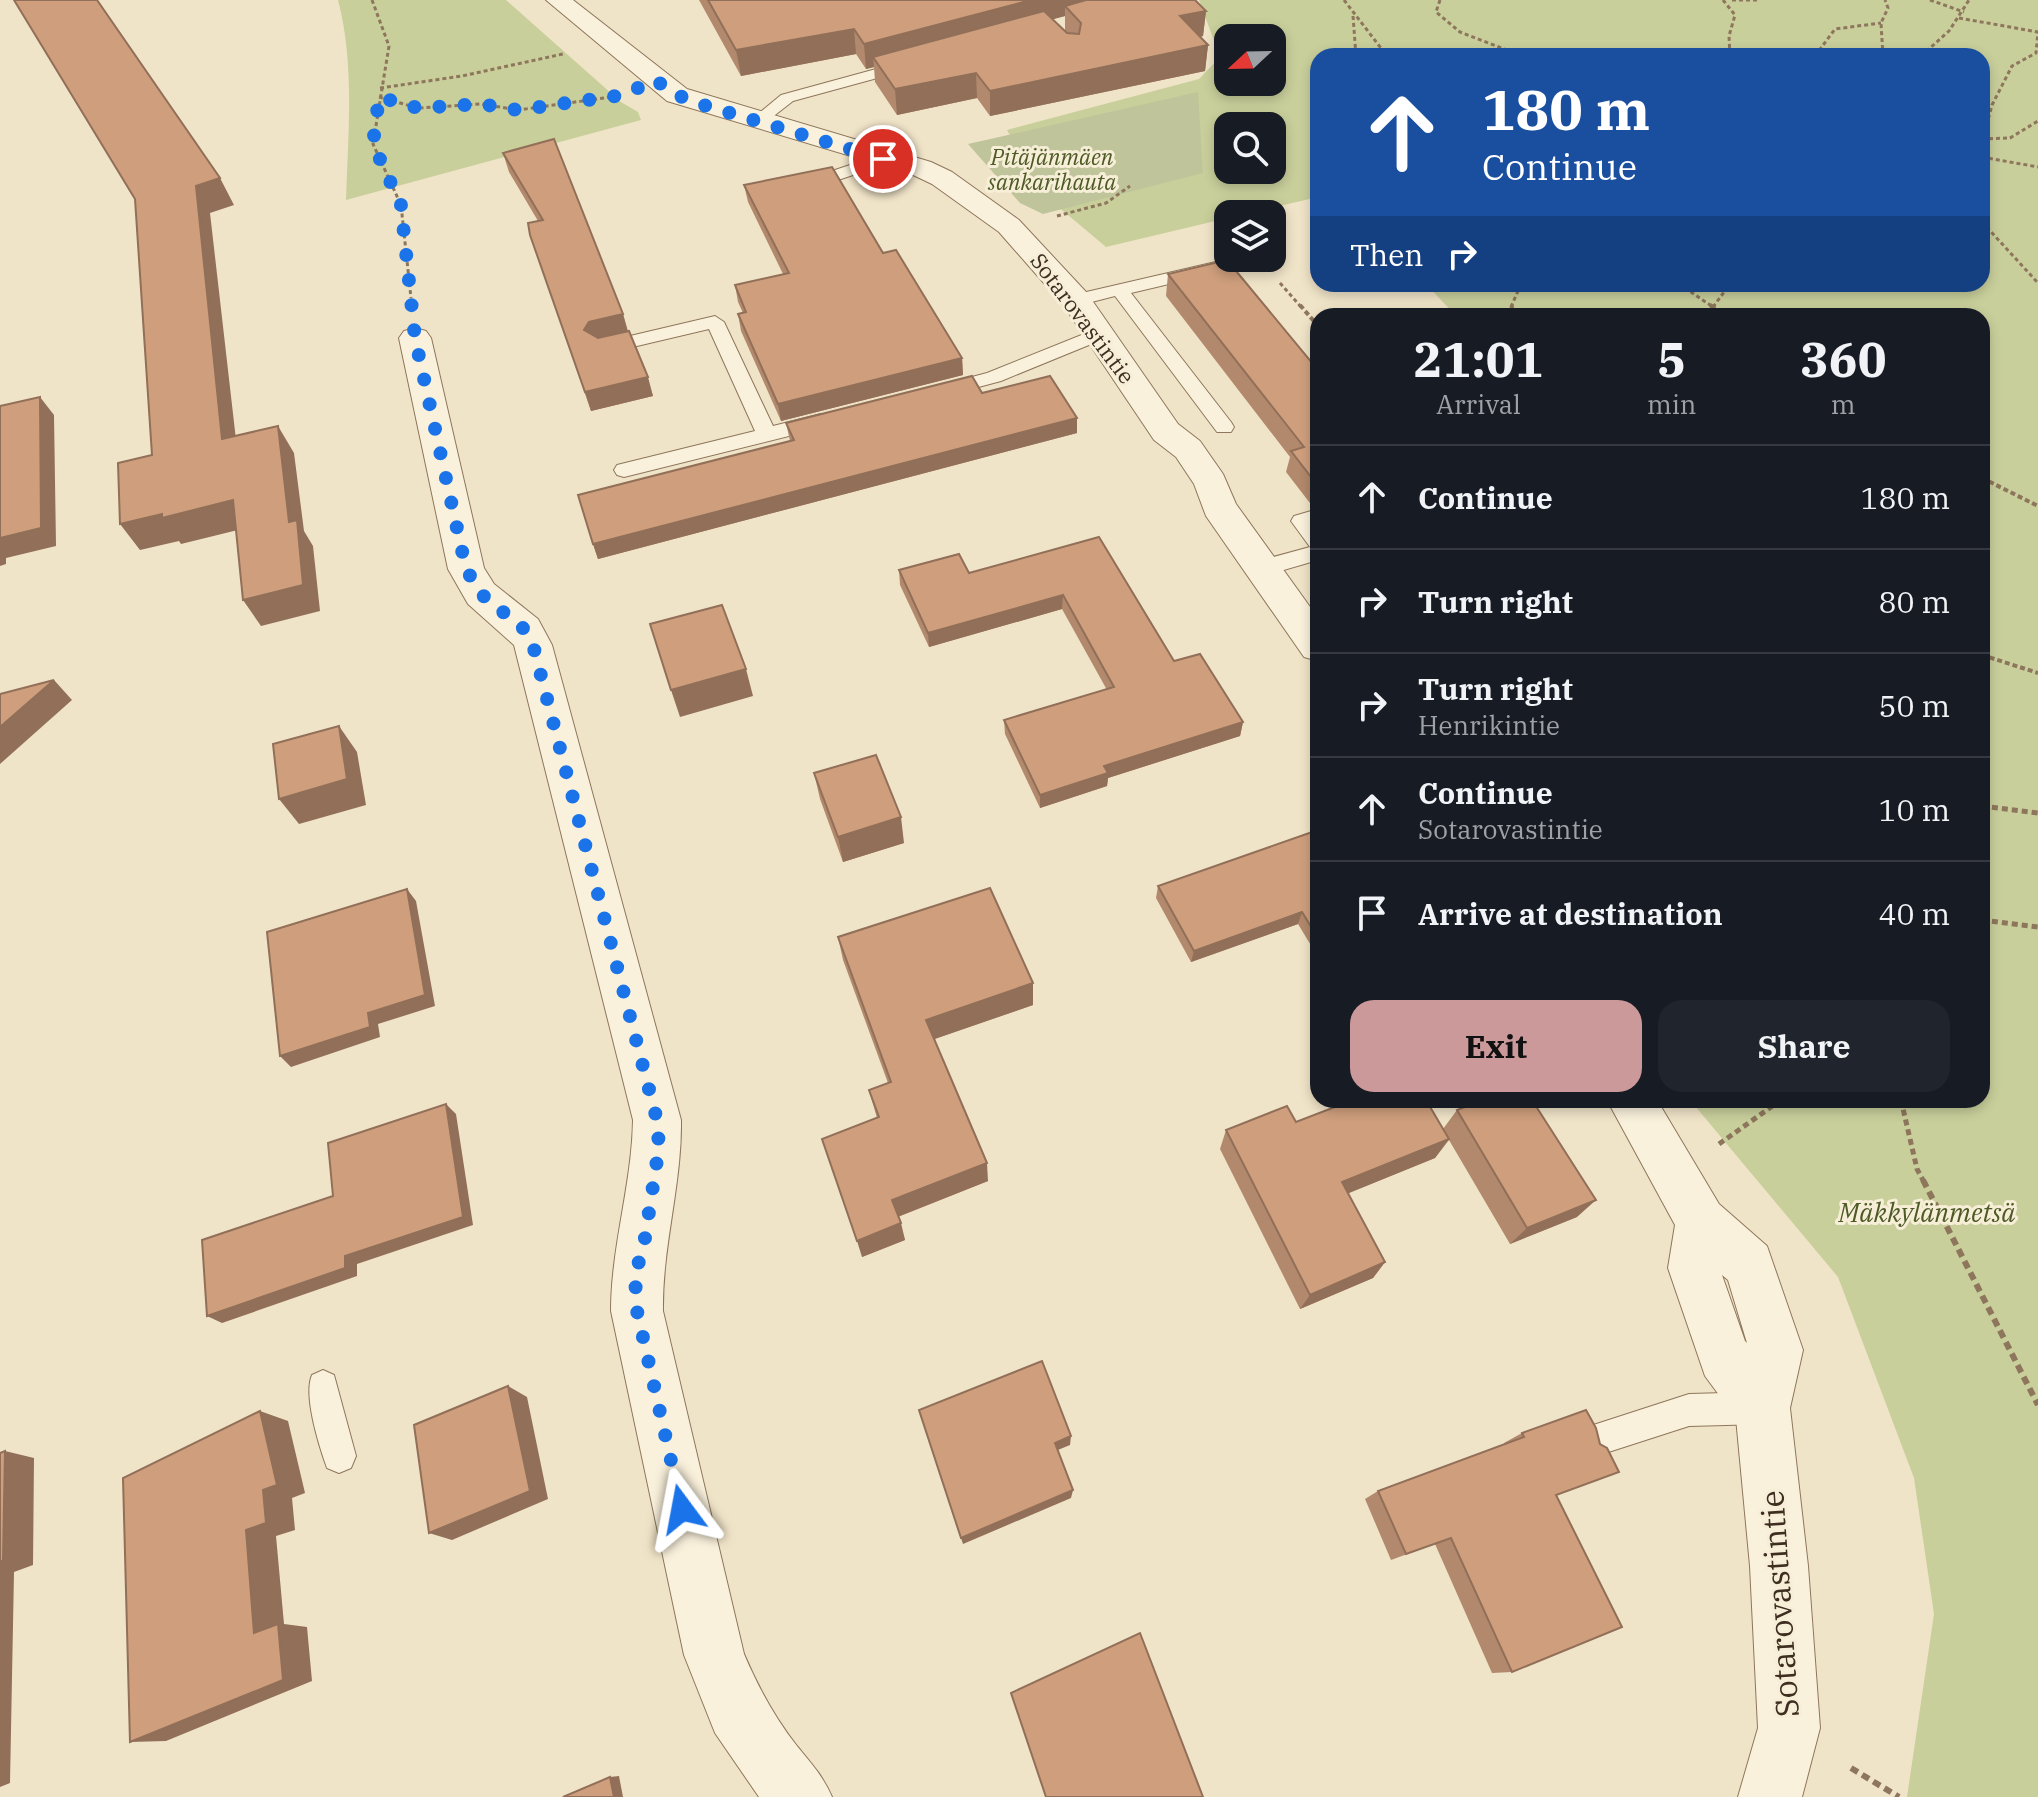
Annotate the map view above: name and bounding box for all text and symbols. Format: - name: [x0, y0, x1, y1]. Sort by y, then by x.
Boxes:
- north arrow: [1214, 24, 1286, 96]
- map controls: [1214, 24, 1286, 272]
- text: 180 m: [1482, 73, 1650, 145]
- icon: ahead: [1350, 80, 1454, 184]
- button: search: [1214, 112, 1286, 184]
- pin: [849, 125, 917, 193]
- icon: arrive: [861, 137, 905, 181]
- park label: Pitäjänmäen sankarihauta: [988, 142, 1116, 196]
- text: Continue: [1482, 143, 1637, 190]
- button: layers: [1214, 200, 1286, 272]
- icon: right: [1440, 232, 1484, 276]
- text: Then: [1350, 235, 1424, 274]
- street label: Sotarovastintie: [1024, 247, 1142, 389]
- text: 21:01: [1414, 328, 1543, 390]
- text: 5: [1657, 328, 1686, 390]
- text: 360: [1800, 328, 1886, 390]
- text: Arrival: [1436, 387, 1521, 421]
- text: min: [1647, 387, 1696, 421]
- text: m: [1831, 387, 1856, 421]
- icon: ahead: [1350, 475, 1394, 519]
- text: Continue: [1418, 478, 1553, 517]
- text: 180 m: [1860, 478, 1950, 517]
- icon: right: [1350, 579, 1394, 623]
- text: Turn right: [1418, 582, 1573, 621]
- text: 80 m: [1878, 582, 1950, 621]
- text: Turn right: [1418, 669, 1573, 708]
- icon: right: [1350, 683, 1394, 727]
- text: 50 m: [1878, 686, 1950, 725]
- text: Henrikintie: [1418, 708, 1560, 742]
- text: Continue: [1418, 773, 1553, 812]
- icon: ahead: [1350, 787, 1394, 831]
- text: 10 m: [1878, 790, 1950, 829]
- text: Sotarovastintie: [1418, 812, 1603, 846]
- icon: arrive: [1350, 891, 1394, 935]
- text: Arrive at destination: [1418, 894, 1723, 933]
- text: 40 m: [1878, 894, 1950, 933]
- button: Exit: [1350, 1000, 1642, 1092]
- button: Share: [1658, 1000, 1950, 1092]
- park label: Mäkkylänmetsä: [1838, 1195, 2015, 1229]
- position arrow: [640, 1467, 724, 1551]
- street label: Sotarovastintie: [1750, 1489, 1808, 1719]

